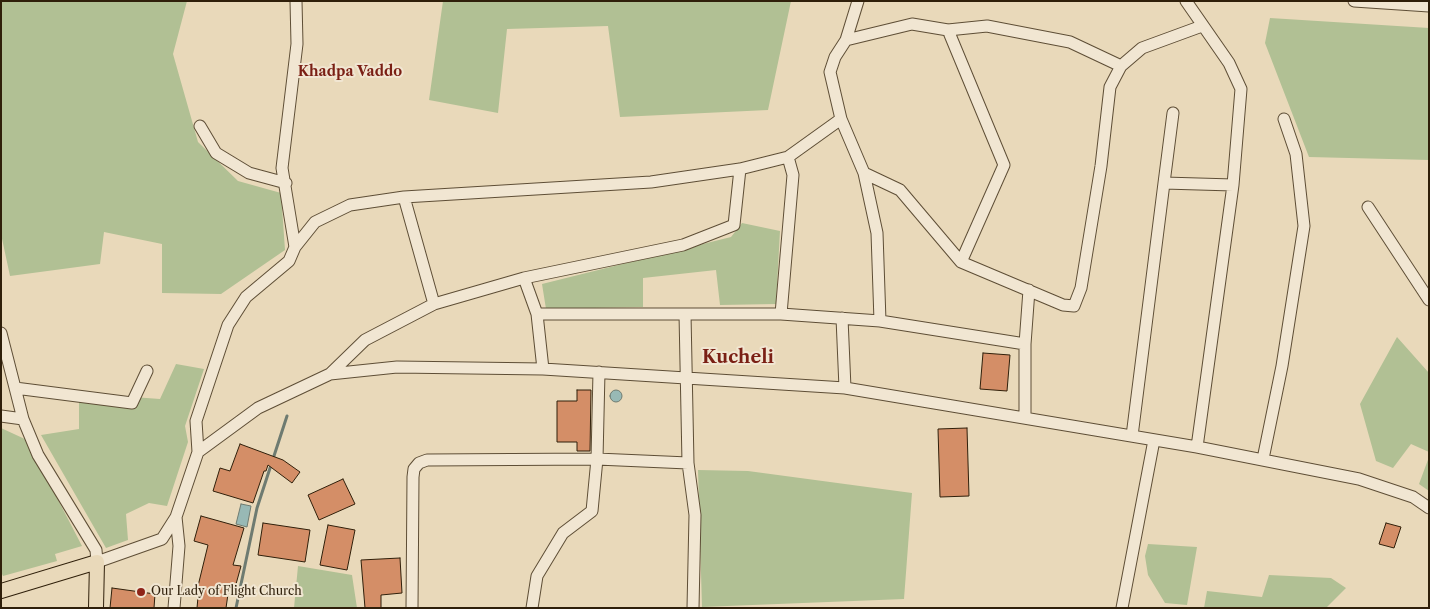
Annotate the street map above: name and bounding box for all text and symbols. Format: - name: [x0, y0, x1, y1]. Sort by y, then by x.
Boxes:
- district label: Khadpa Vaddo: [298, 64, 402, 80]
- district label: Kucheli: [702, 347, 774, 369]
- place label: Our Lady of Flight Church: [151, 585, 302, 599]
- marker: Our Lady of Flight Church: [135, 586, 147, 598]

